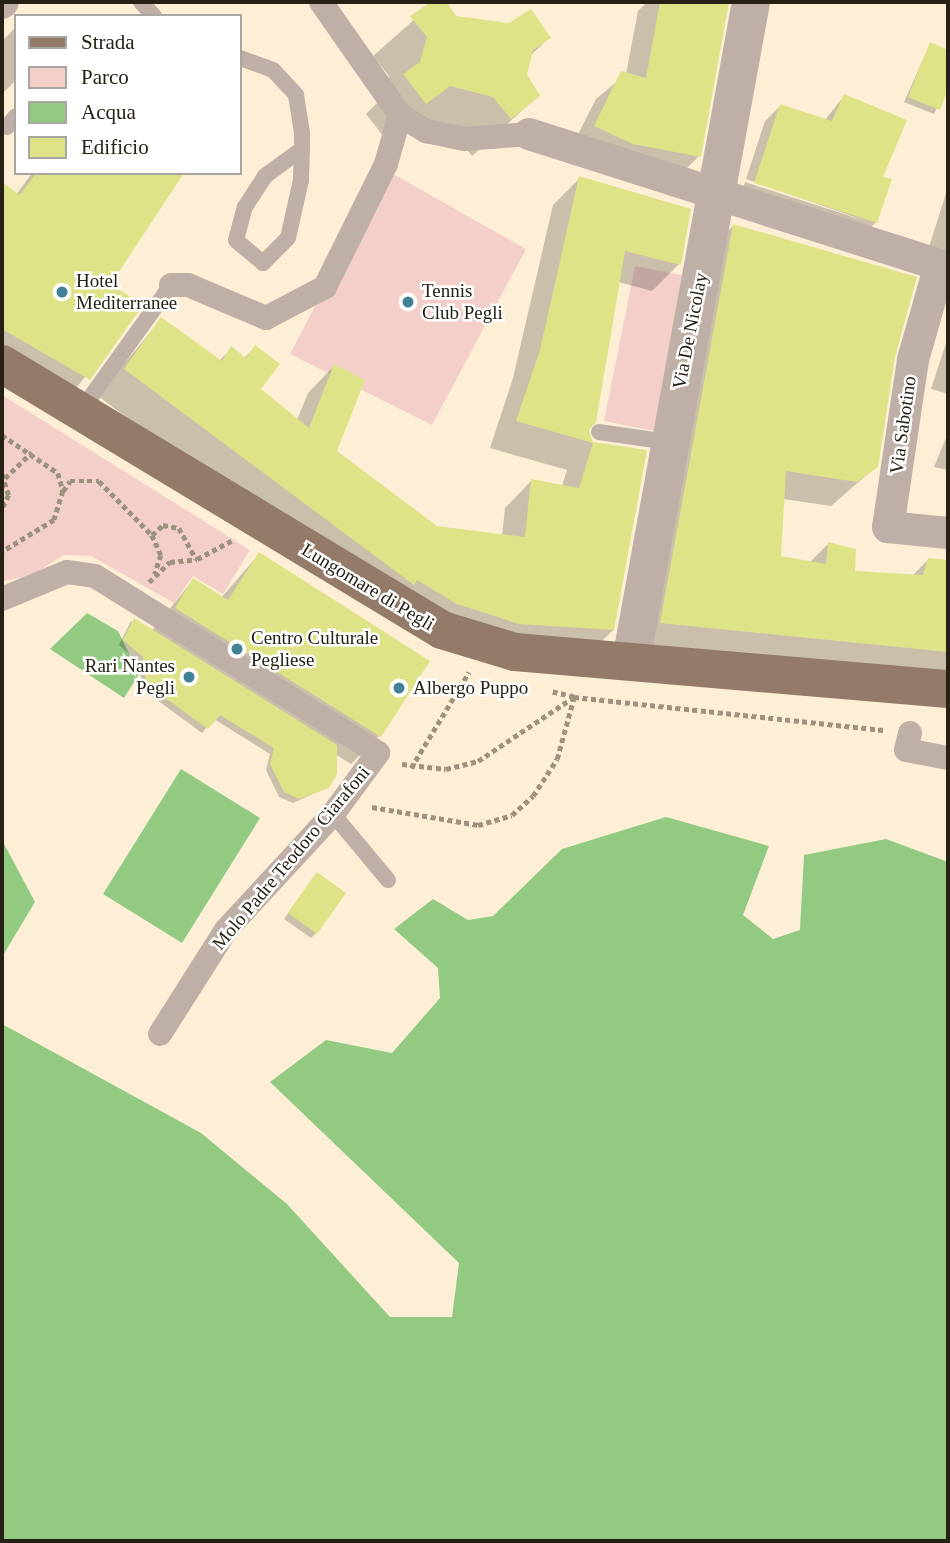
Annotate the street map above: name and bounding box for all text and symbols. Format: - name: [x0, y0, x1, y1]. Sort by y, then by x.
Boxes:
- legend: [14, 14, 242, 175]
- text: Strada: [81, 30, 135, 54]
- text: Parco: [81, 65, 129, 89]
- text: Acqua: [81, 100, 136, 124]
- text: Edificio: [81, 135, 149, 159]
- place label: Hotel Mediterranee: [76, 270, 177, 314]
- street label: Via De Nicolay: [668, 271, 712, 391]
- place label: Tennis Club Pegli: [422, 280, 503, 324]
- marker: Hotel Mediterranee: [54, 284, 70, 300]
- marker: Tennis Club Pegli: [400, 294, 416, 310]
- street label: Via Sabotino: [885, 375, 921, 475]
- street label: Lungomare di Pegli: [297, 538, 439, 636]
- place label: Centro Culturale Pegliese: [251, 627, 378, 671]
- marker: Centro Culturale Pegliese: [229, 641, 245, 657]
- place label: Rari Nantes Pegli: [85, 655, 175, 699]
- marker: Rari Nantes Pegli: [181, 669, 197, 685]
- place label: Albergo Puppo: [413, 677, 528, 699]
- marker: Albergo Puppo: [391, 680, 407, 696]
- street label: Molo Padre Teodoro Ciarafoni: [207, 761, 375, 955]

